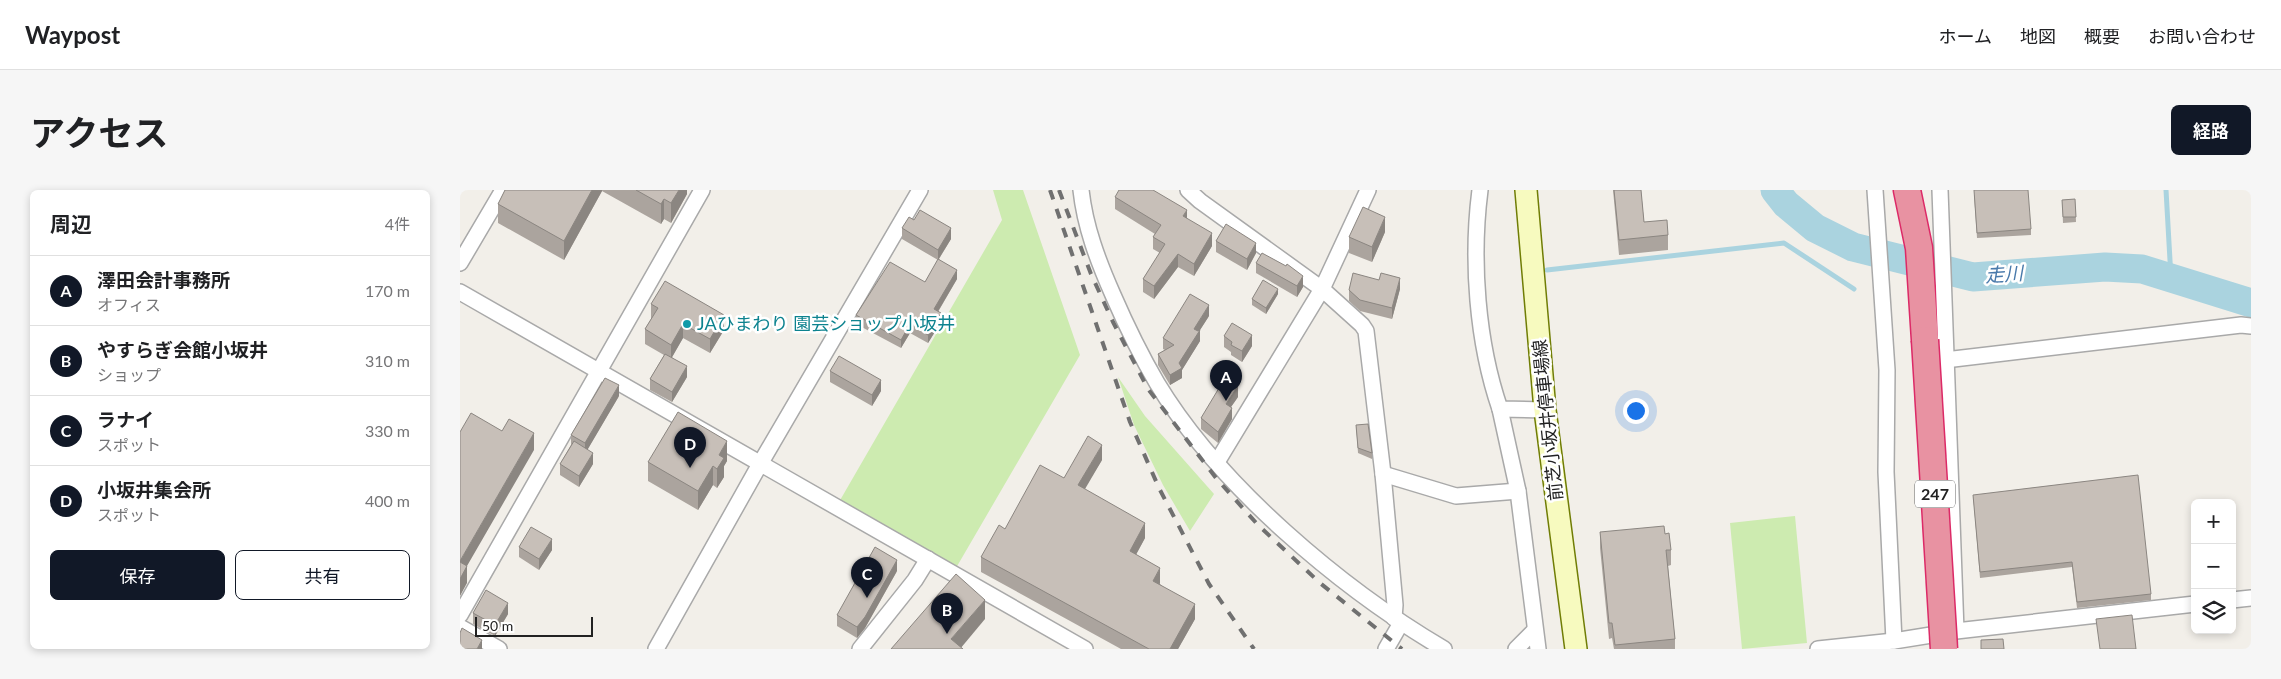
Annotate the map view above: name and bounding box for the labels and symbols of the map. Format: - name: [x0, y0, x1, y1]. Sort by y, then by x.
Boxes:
- water label: 走川: [1984, 261, 2026, 286]
- place label: JAひまわり 園芸ショップ小坂井: [697, 312, 955, 334]
- marker: JAひまわり 園芸ショップ小坂井: [681, 318, 693, 330]
- street label: 前芝小坂井停車場線: [1528, 338, 1566, 502]
- pin: A: [1210, 360, 1242, 401]
- your location: [1623, 398, 1649, 424]
- pin: D: [674, 427, 706, 468]
- road number: 247: [1915, 480, 1955, 508]
- pin: C: [851, 557, 883, 598]
- pin: B: [931, 593, 963, 634]
- scale bar: [475, 614, 592, 637]

